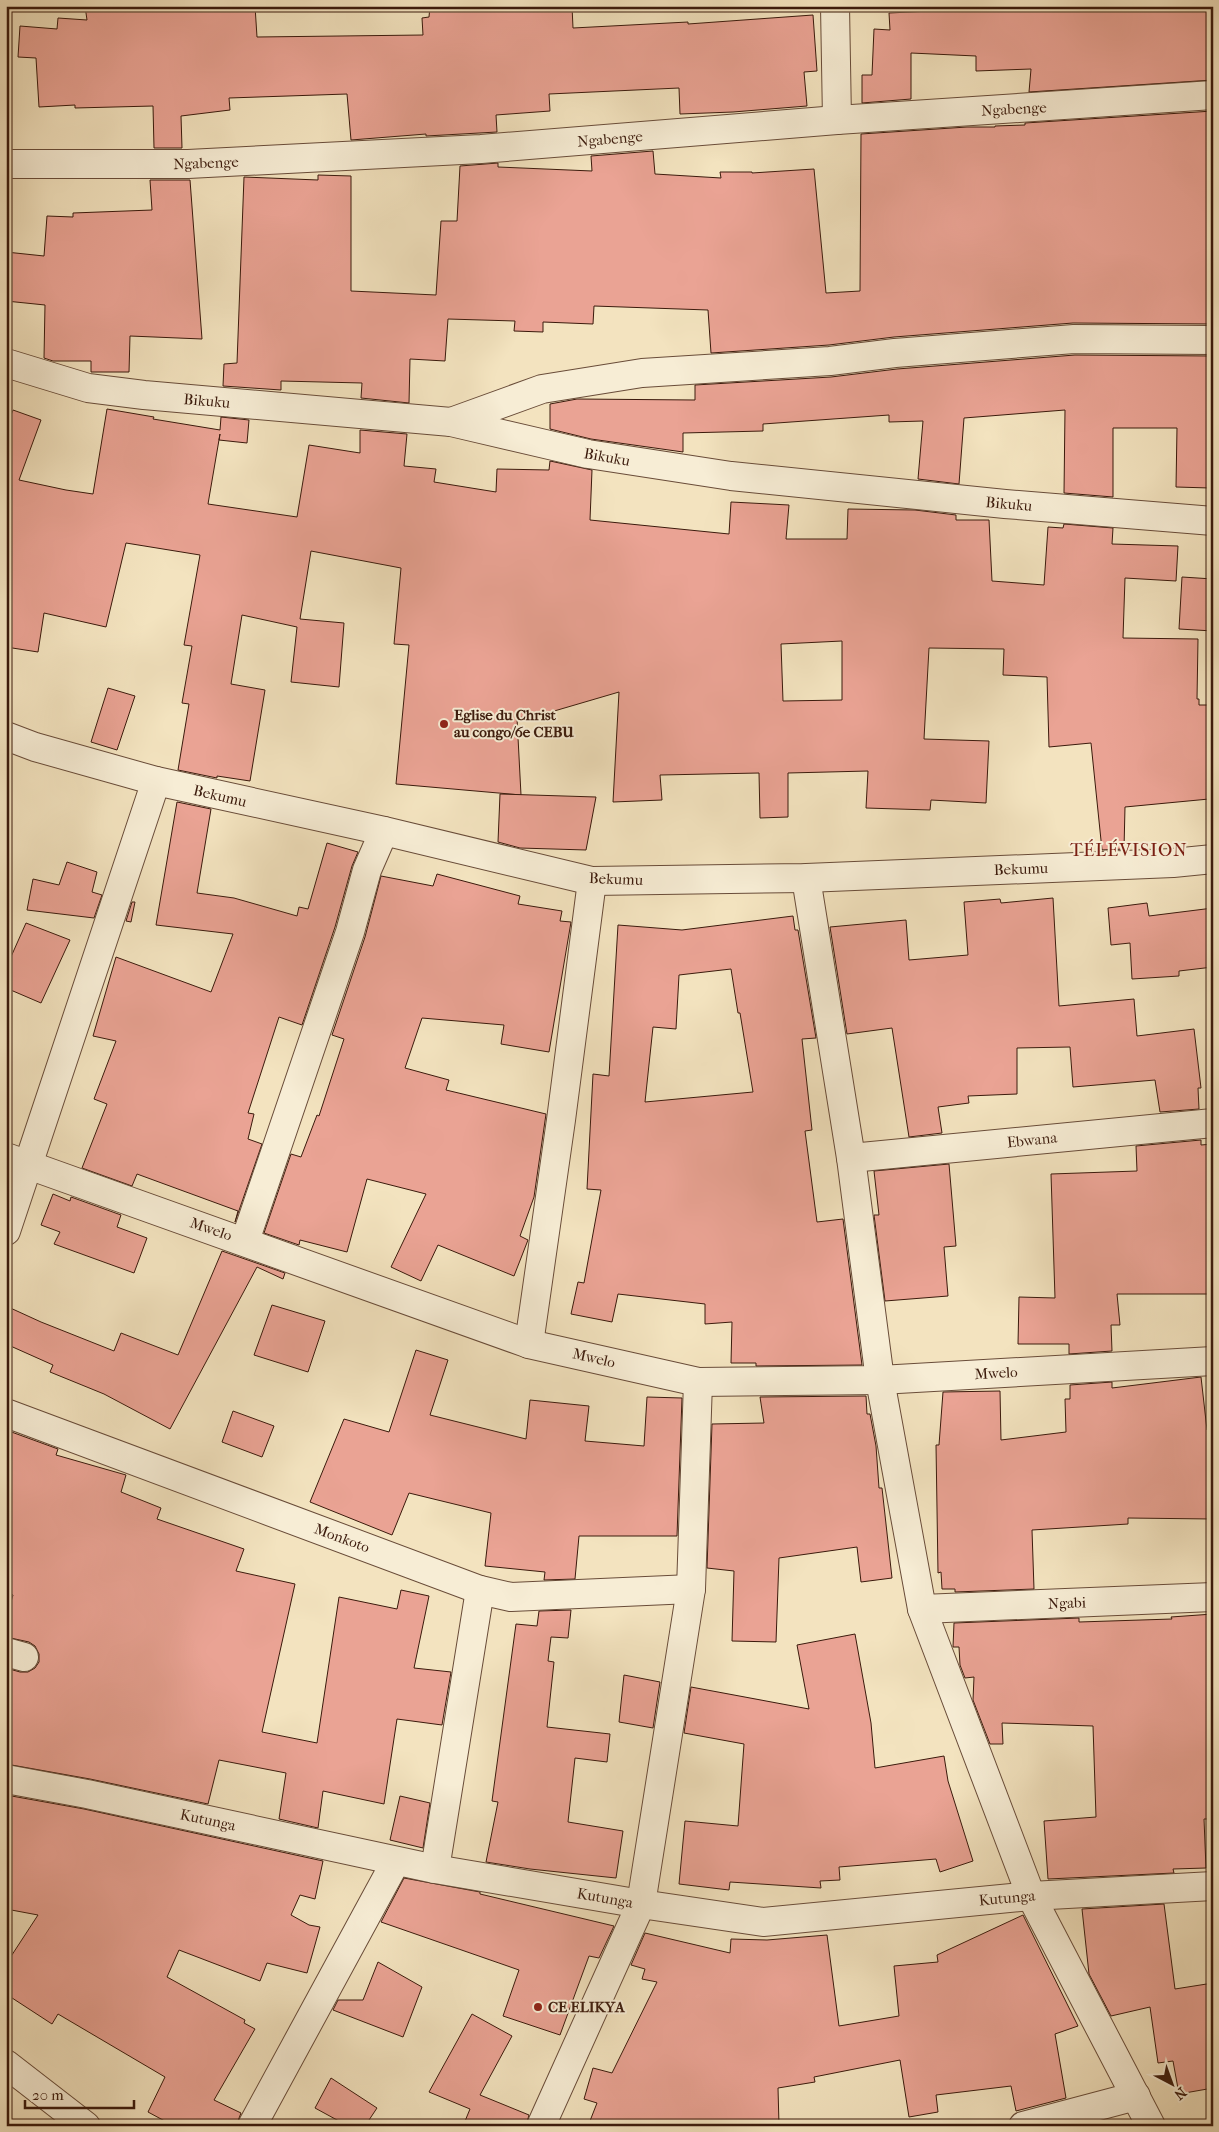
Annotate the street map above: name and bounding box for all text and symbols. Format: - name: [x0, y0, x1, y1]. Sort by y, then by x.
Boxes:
- street label: Ngabenge: [981, 98, 1048, 120]
- street label: Ngabenge: [577, 127, 644, 151]
- street label: Ngabenge: [173, 153, 240, 173]
- street label: Bikuku: [183, 390, 232, 412]
- street label: Bikuku: [582, 444, 632, 470]
- street label: Bikuku: [985, 493, 1034, 515]
- place label: Eglise du Christ au congo/6e CEBU: [454, 706, 574, 741]
- marker: Eglise du Christ au congo/6e CEBU: [438, 718, 450, 730]
- street label: Bekumu: [192, 781, 249, 811]
- district label: TÉLÉVISION: [1070, 839, 1188, 861]
- street label: Bekumu: [994, 859, 1049, 879]
- street label: Bekumu: [589, 869, 644, 889]
- street label: Ebwana: [1006, 1128, 1059, 1152]
- street label: Mwelo: [188, 1213, 235, 1245]
- street label: Mwelo: [571, 1344, 617, 1372]
- street label: Mwelo: [974, 1363, 1018, 1383]
- street label: Monkoto: [312, 1520, 373, 1556]
- street label: Ngabi: [1048, 1593, 1087, 1613]
- street label: Kutunga: [178, 1805, 239, 1835]
- street label: Kutunga: [576, 1884, 635, 1912]
- street label: Kutunga: [978, 1886, 1037, 1909]
- place label: CE ELIKYA: [548, 1998, 626, 2016]
- marker: CE ELIKYA: [532, 2001, 544, 2013]
- north arrow: [1146, 2060, 1196, 2110]
- scale bar: [25, 2077, 134, 2109]
- text: N: [1170, 2084, 1190, 2104]
- text: 20 m: [32, 2086, 64, 2104]

